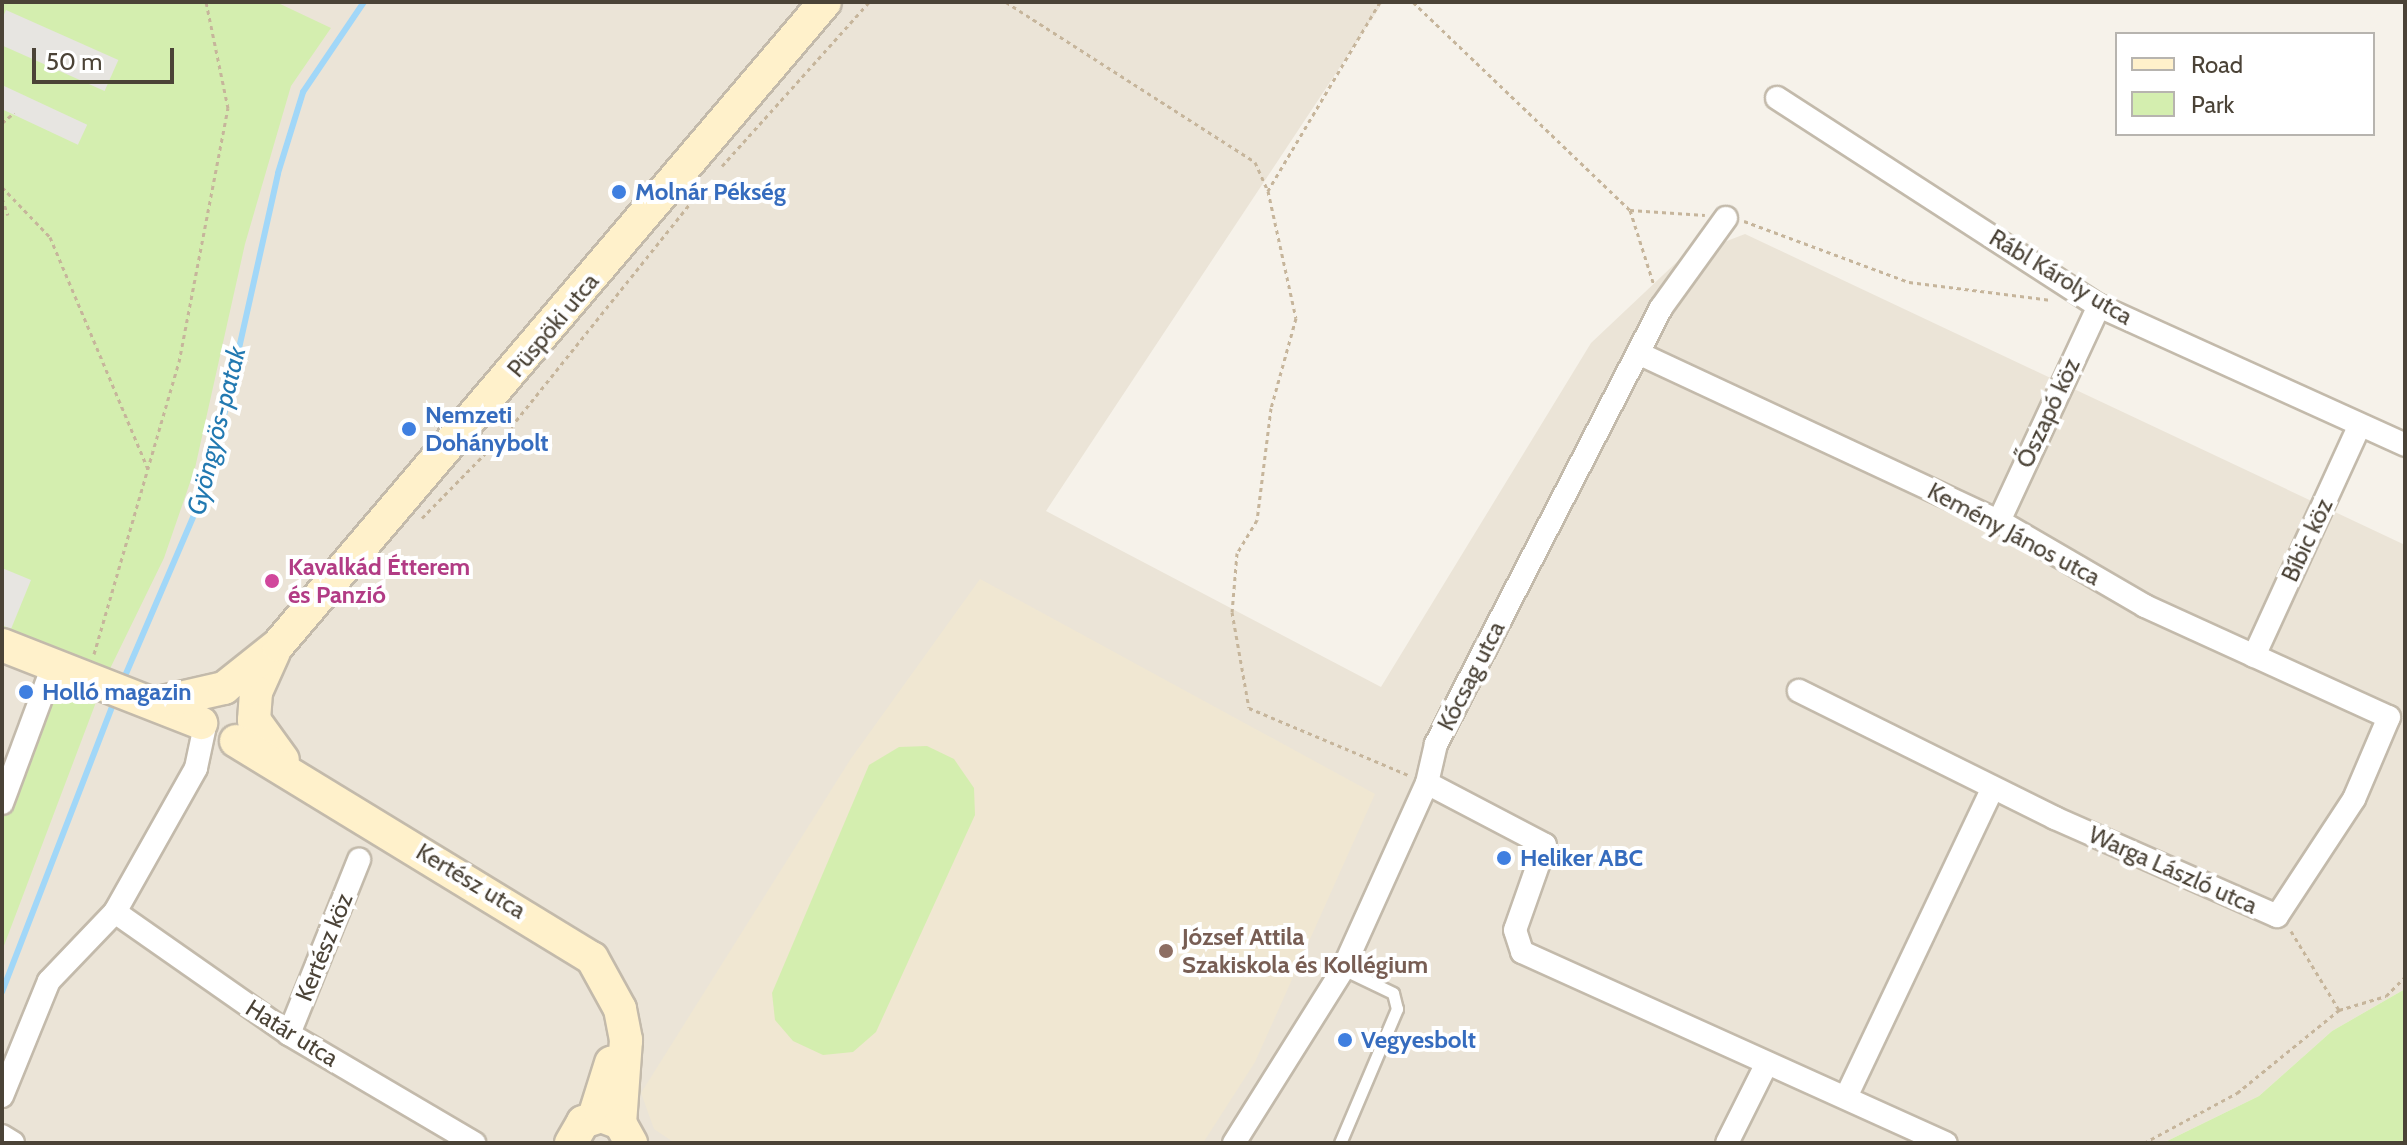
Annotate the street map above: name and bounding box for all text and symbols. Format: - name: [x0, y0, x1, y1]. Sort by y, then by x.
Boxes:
- scale bar: [36, 32, 178, 82]
- legend: [2115, 32, 2375, 136]
- text: 50 m: [46, 47, 102, 76]
- text: Road: [2191, 50, 2243, 79]
- text: Park: [2191, 90, 2234, 119]
- place label: Molnár Pékség: [635, 178, 786, 206]
- marker: Molnár Pékség: [610, 183, 628, 201]
- street label: Rábl Károly utca: [1984, 223, 2138, 331]
- street label: Püspöki utca: [501, 267, 605, 383]
- water label: Gyöngyös-patak: [181, 344, 253, 518]
- street label: Őszapó köz: [2010, 354, 2086, 472]
- place label: Nemzeti Dohánybolt: [425, 401, 549, 457]
- marker: Nemzeti Dohánybolt: [400, 420, 418, 438]
- street label: Kemény János utca: [1923, 476, 2105, 592]
- street label: Bíbic köz: [2275, 494, 2339, 586]
- place label: Kavalkád Étterem és Panzió: [288, 553, 470, 609]
- marker: Kavalkád Étterem és Panzió: [263, 572, 281, 590]
- street label: Kócsag utca: [1431, 617, 1511, 735]
- place label: Holló magazin: [42, 678, 192, 706]
- marker: Holló magazin: [17, 683, 35, 701]
- street label: Warga László utca: [2084, 820, 2262, 920]
- street label: Kertész utca: [411, 837, 531, 925]
- place label: Heliker ABC: [1520, 844, 1643, 872]
- marker: Heliker ABC: [1495, 849, 1513, 867]
- street label: Kertész köz: [289, 889, 359, 1005]
- place label: József Attila Szakiskola és Kollégium: [1182, 923, 1428, 979]
- marker: József Attila Szakiskola és Kollégium: [1157, 942, 1175, 960]
- street label: Határ utca: [240, 993, 344, 1073]
- place label: Vegyesbolt: [1361, 1026, 1476, 1054]
- marker: Vegyesbolt: [1336, 1031, 1354, 1049]

